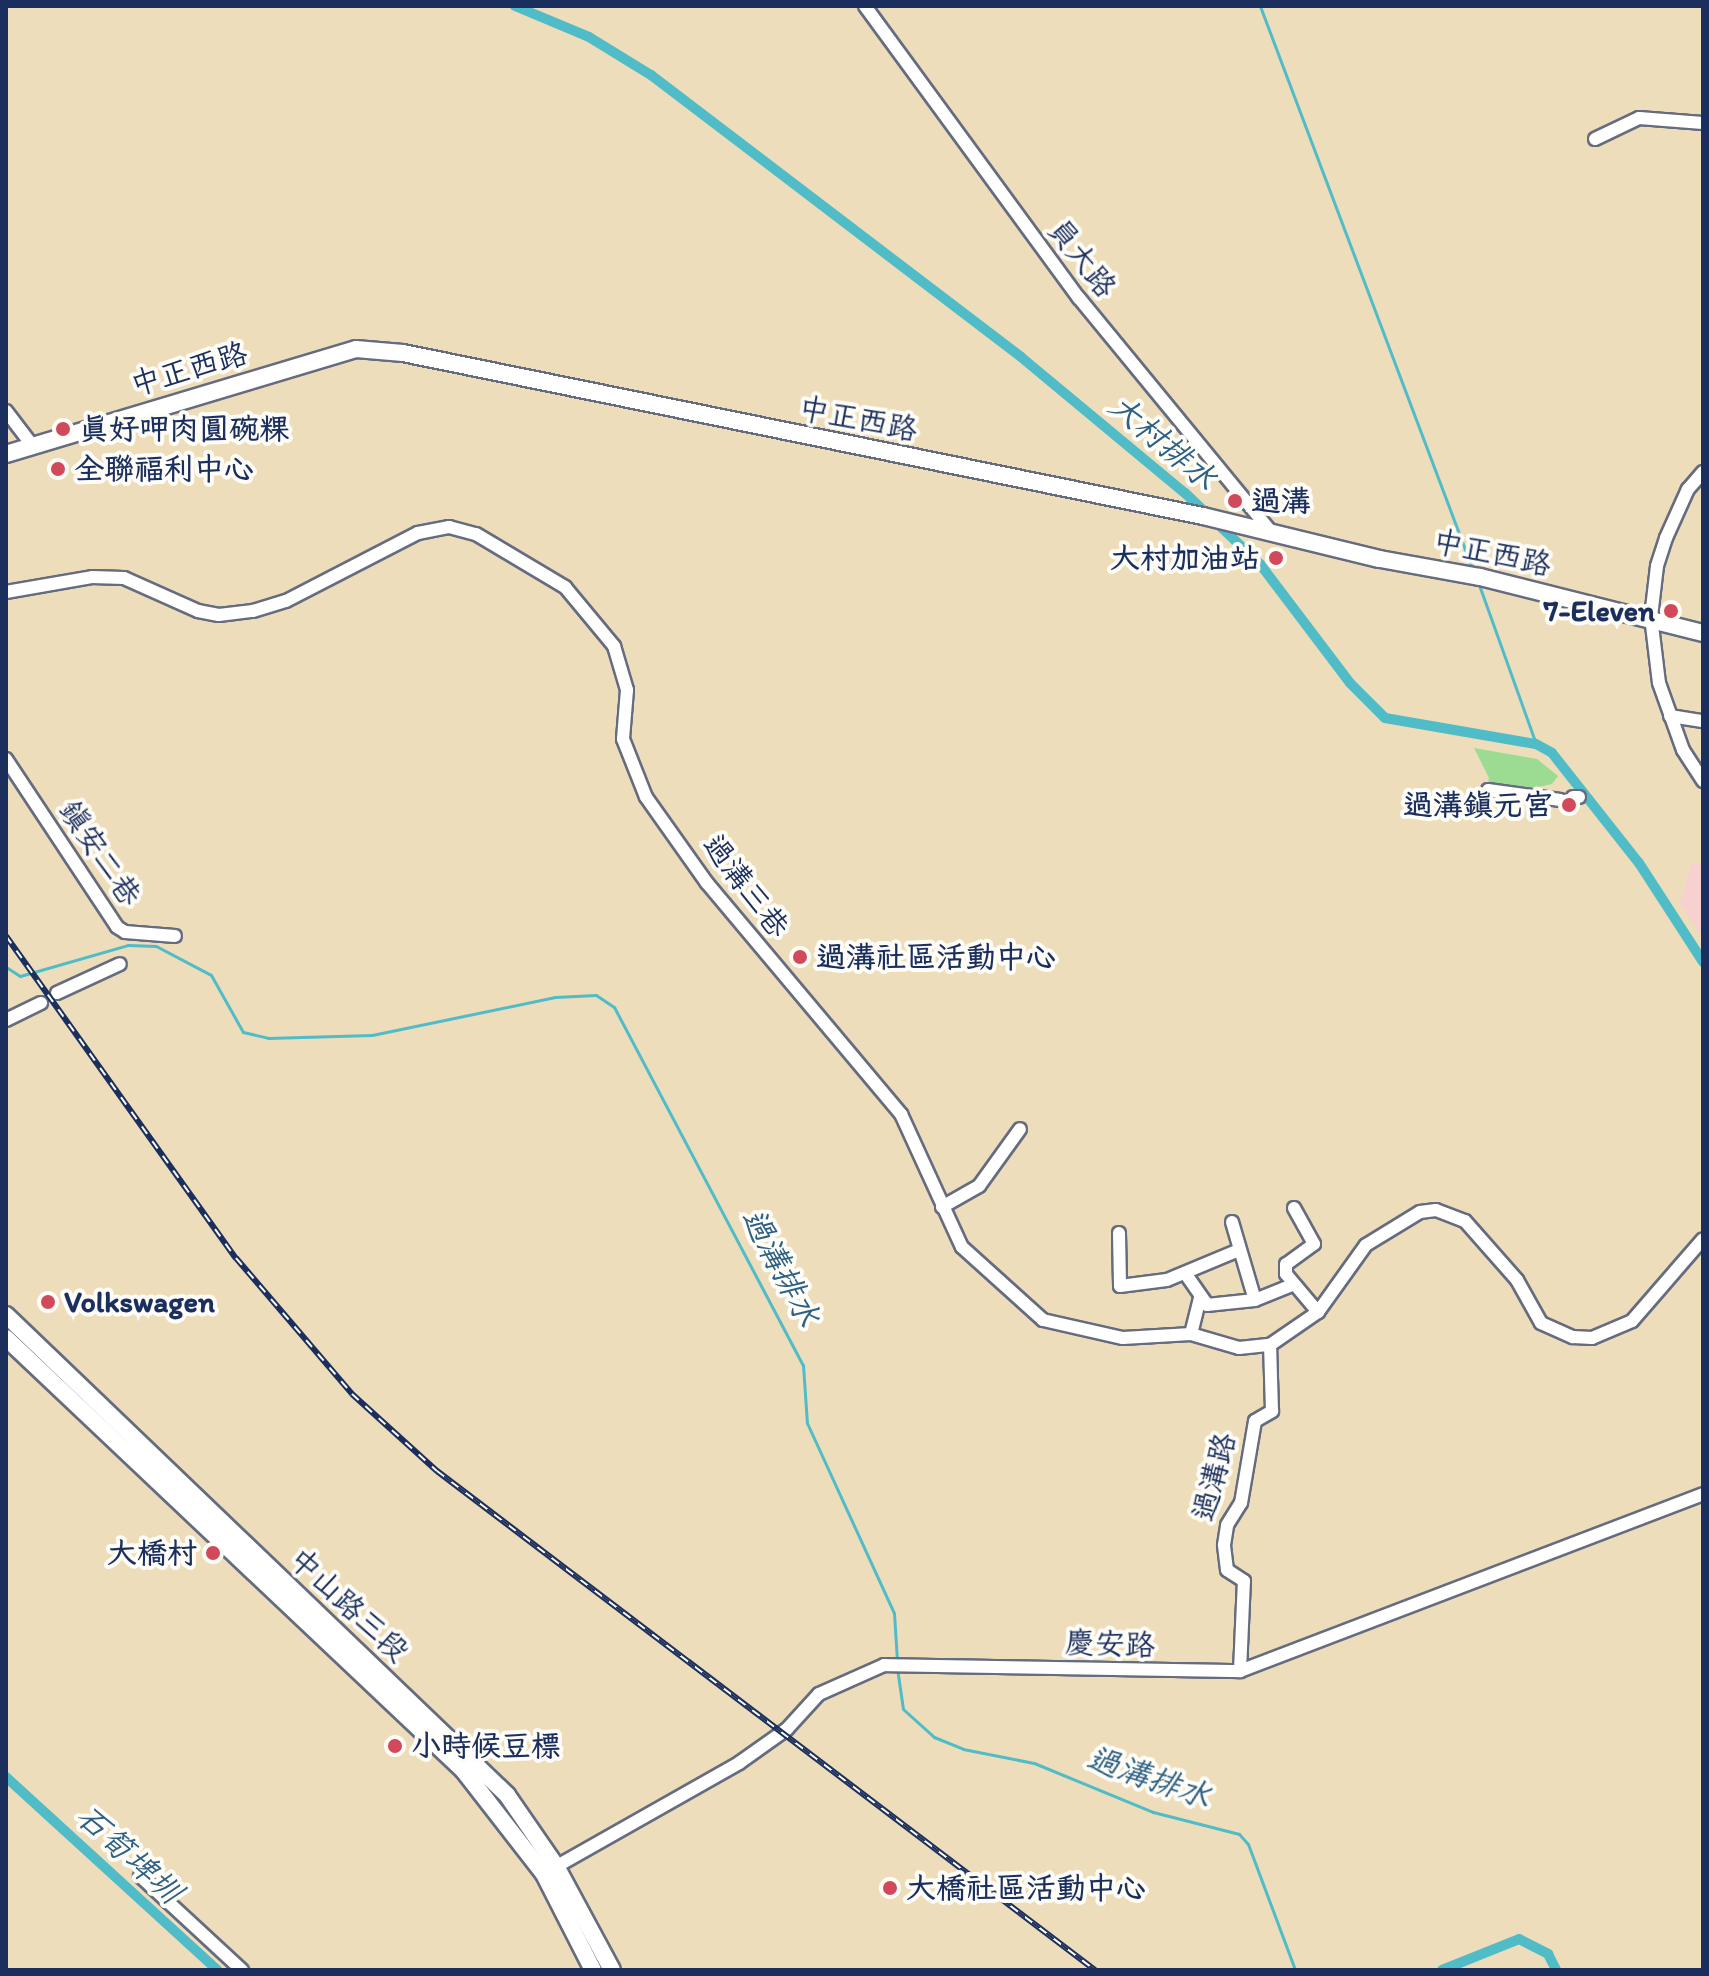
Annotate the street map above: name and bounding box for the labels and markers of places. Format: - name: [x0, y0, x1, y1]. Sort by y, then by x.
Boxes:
- place label: 真好呷肉圓碗粿: [79, 411, 289, 447]
- marker: 真好呷肉圓碗粿: [54, 420, 72, 438]
- place label: 全聯福利中心: [74, 451, 254, 487]
- marker: 全聯福利中心: [49, 460, 67, 478]
- place label: 過溝: [1251, 483, 1311, 519]
- marker: 過溝: [1226, 492, 1244, 510]
- place label: 大村加油站: [1110, 540, 1260, 576]
- marker: 大村加油站: [1267, 549, 1285, 567]
- place label: 7-Eleven: [1544, 593, 1655, 629]
- marker: 7-Eleven: [1662, 602, 1680, 620]
- place label: 過溝鎮元宮: [1403, 787, 1553, 823]
- marker: 過溝鎮元宮: [1560, 796, 1578, 814]
- place label: 過溝社區活動中心: [816, 939, 1056, 975]
- marker: 過溝社區活動中心: [791, 948, 809, 966]
- place label: Volkswagen: [64, 1284, 215, 1320]
- marker: Volkswagen: [39, 1293, 57, 1311]
- place label: 大橋村: [107, 1535, 197, 1571]
- marker: 大橋村: [204, 1544, 222, 1562]
- place label: 小時候豆標: [411, 1728, 561, 1764]
- marker: 小時候豆標: [386, 1737, 404, 1755]
- place label: 大橋社區活動中心: [906, 1870, 1146, 1906]
- marker: 大橋社區活動中心: [881, 1879, 899, 1897]

